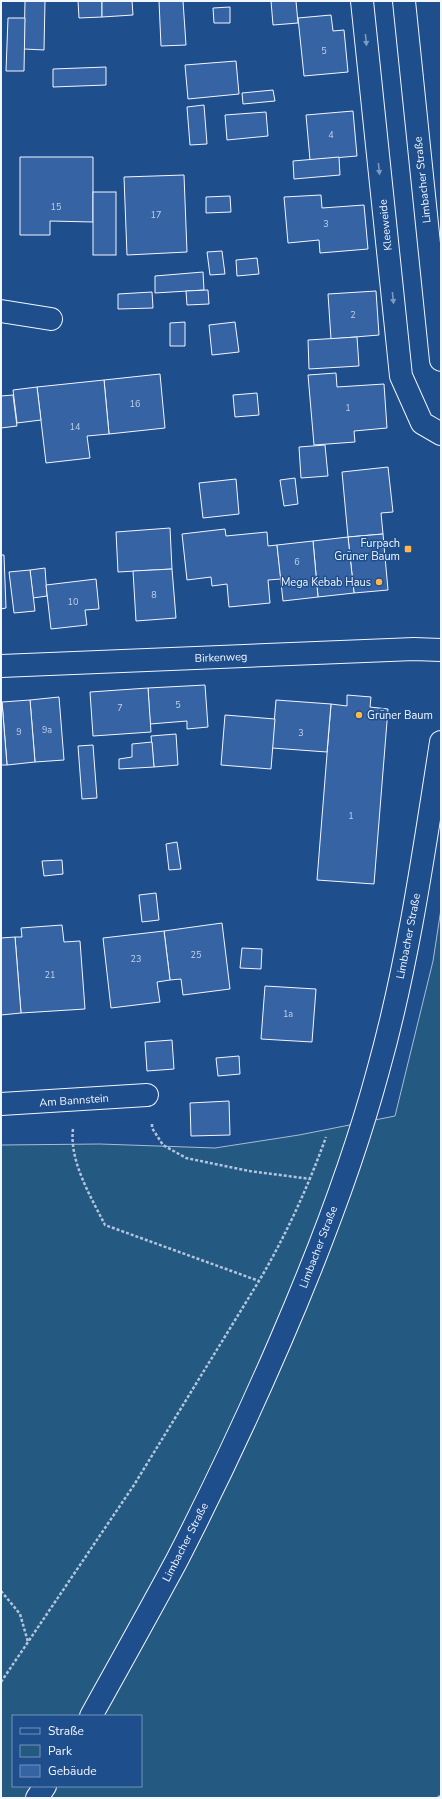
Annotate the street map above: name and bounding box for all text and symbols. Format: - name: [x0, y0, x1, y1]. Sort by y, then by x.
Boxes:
- one-way arrow: [363, 34, 369, 46]
- house number: 5: [321, 45, 327, 57]
- house number: 4: [328, 129, 334, 141]
- street label: Limbacher Straße: [410, 136, 435, 224]
- one-way arrow: [376, 163, 382, 175]
- street label: Kleeweide: [375, 198, 396, 251]
- house number: 15: [51, 201, 61, 213]
- house number: 17: [151, 209, 161, 221]
- house number: 3: [323, 218, 329, 230]
- one-way arrow: [389, 292, 396, 304]
- house number: 2: [350, 309, 356, 321]
- house number: 16: [130, 398, 140, 410]
- house number: 1: [345, 402, 351, 414]
- house number: 14: [70, 421, 81, 433]
- place label: Furpach Grüner Baum: [334, 536, 400, 564]
- marker: Furpach Grüner Baum: [403, 544, 413, 554]
- house number: 6: [294, 556, 300, 568]
- place label: Mega Kebab Haus: [281, 575, 371, 590]
- marker: Mega Kebab Haus: [374, 577, 384, 587]
- house number: 8: [151, 589, 157, 601]
- house number: 10: [68, 596, 78, 608]
- street label: Birkenweg: [194, 649, 248, 666]
- house number: 5: [175, 699, 181, 711]
- house number: 7: [117, 702, 123, 714]
- place label: Grüner Baum: [367, 708, 433, 723]
- marker: Grüner Baum: [354, 710, 364, 720]
- house number: 9a: [42, 724, 52, 736]
- house number: 9: [16, 726, 22, 738]
- house number: 3: [298, 727, 304, 739]
- house number: 1: [348, 810, 354, 822]
- street label: Limbacher Straße: [393, 892, 424, 980]
- house number: 25: [191, 949, 201, 961]
- house number: 23: [131, 953, 141, 965]
- house number: 21: [45, 969, 55, 981]
- house number: 1a: [283, 1008, 293, 1020]
- street label: Am Bannstein: [39, 1091, 109, 1110]
- street label: Limbacher Straße: [296, 1204, 341, 1291]
- street label: Limbacher Straße: [159, 1500, 212, 1584]
- legend: [12, 1715, 142, 1787]
- text: Straße: [48, 1723, 84, 1739]
- text: Park: [48, 1743, 73, 1759]
- text: Gebäude: [48, 1763, 97, 1779]

